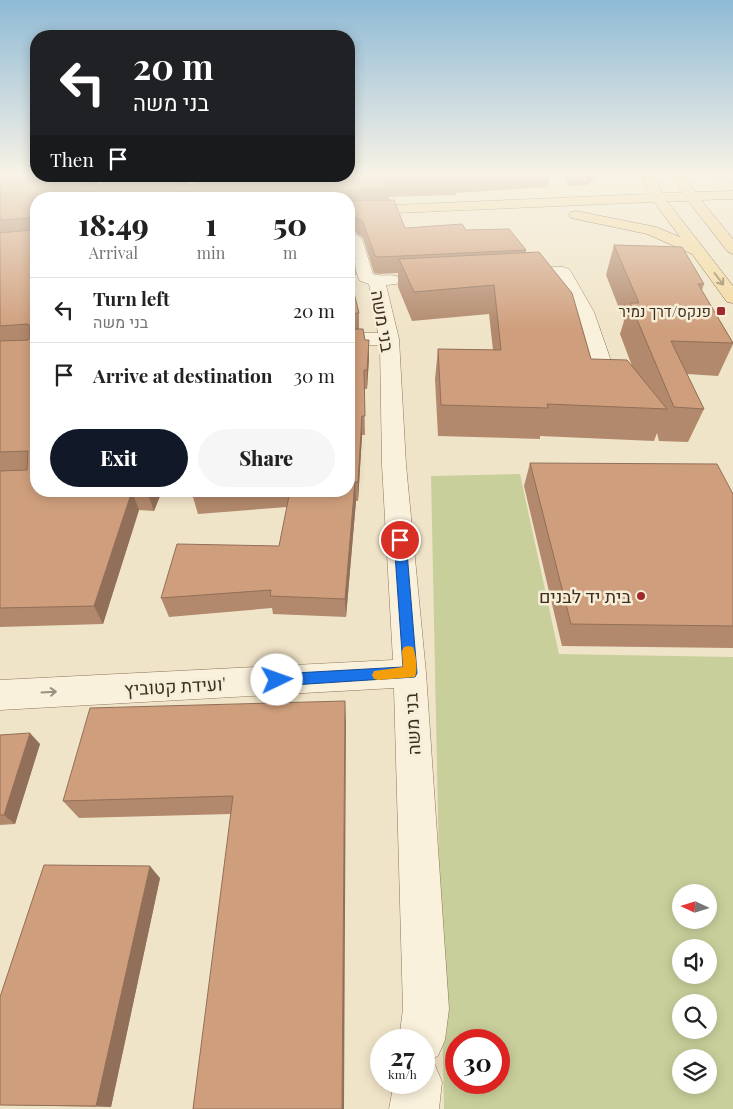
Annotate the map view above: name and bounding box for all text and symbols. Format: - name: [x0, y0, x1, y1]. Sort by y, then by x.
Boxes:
- text: 20 m: [133, 42, 214, 89]
- icon: left: [50, 50, 115, 115]
- text: בני משה: [133, 87, 209, 117]
- icon: arrive: [104, 145, 132, 173]
- text: Then: [50, 146, 94, 172]
- text: 18:49: [78, 204, 149, 244]
- text: 1: [205, 204, 217, 244]
- text: 50: [273, 204, 307, 244]
- text: Arrival: [89, 242, 138, 263]
- text: min: [197, 242, 225, 263]
- text: m: [283, 242, 297, 263]
- one-way arrow: [714, 272, 724, 286]
- text: Turn left: [93, 285, 170, 311]
- street label: בני משה: [366, 288, 400, 354]
- icon: left: [50, 296, 78, 324]
- text: 20 m: [293, 297, 335, 323]
- place label: פנקס/דרך נמיר: [619, 301, 711, 321]
- marker: פנקס/דרך נמיר: [715, 305, 727, 317]
- text: בני משה: [93, 311, 148, 332]
- icon: arrive: [50, 361, 78, 389]
- text: Arrive at destination: [93, 362, 273, 388]
- text: 30 m: [293, 362, 335, 388]
- button: Exit: [50, 429, 188, 487]
- button: Share: [198, 429, 335, 487]
- pin: [379, 519, 421, 561]
- icon: arrive: [386, 526, 414, 554]
- place label: בית יד לבנים: [539, 584, 632, 608]
- marker: בית יד לבנים: [635, 590, 647, 602]
- position arrow: [250, 653, 302, 705]
- street label: ועידת קטוביץ': [124, 671, 226, 701]
- one-way arrow: [40, 688, 56, 697]
- street label: בני משה: [398, 692, 426, 756]
- north arrow: [672, 884, 718, 929]
- map controls: [672, 884, 717, 1094]
- button: sound: [672, 939, 717, 984]
- button: search: [672, 994, 717, 1039]
- speed limit sign: 30: [445, 1029, 510, 1094]
- text: 27: [390, 1039, 415, 1072]
- button: layers: [672, 1049, 717, 1094]
- text: km/h: [388, 1066, 417, 1082]

